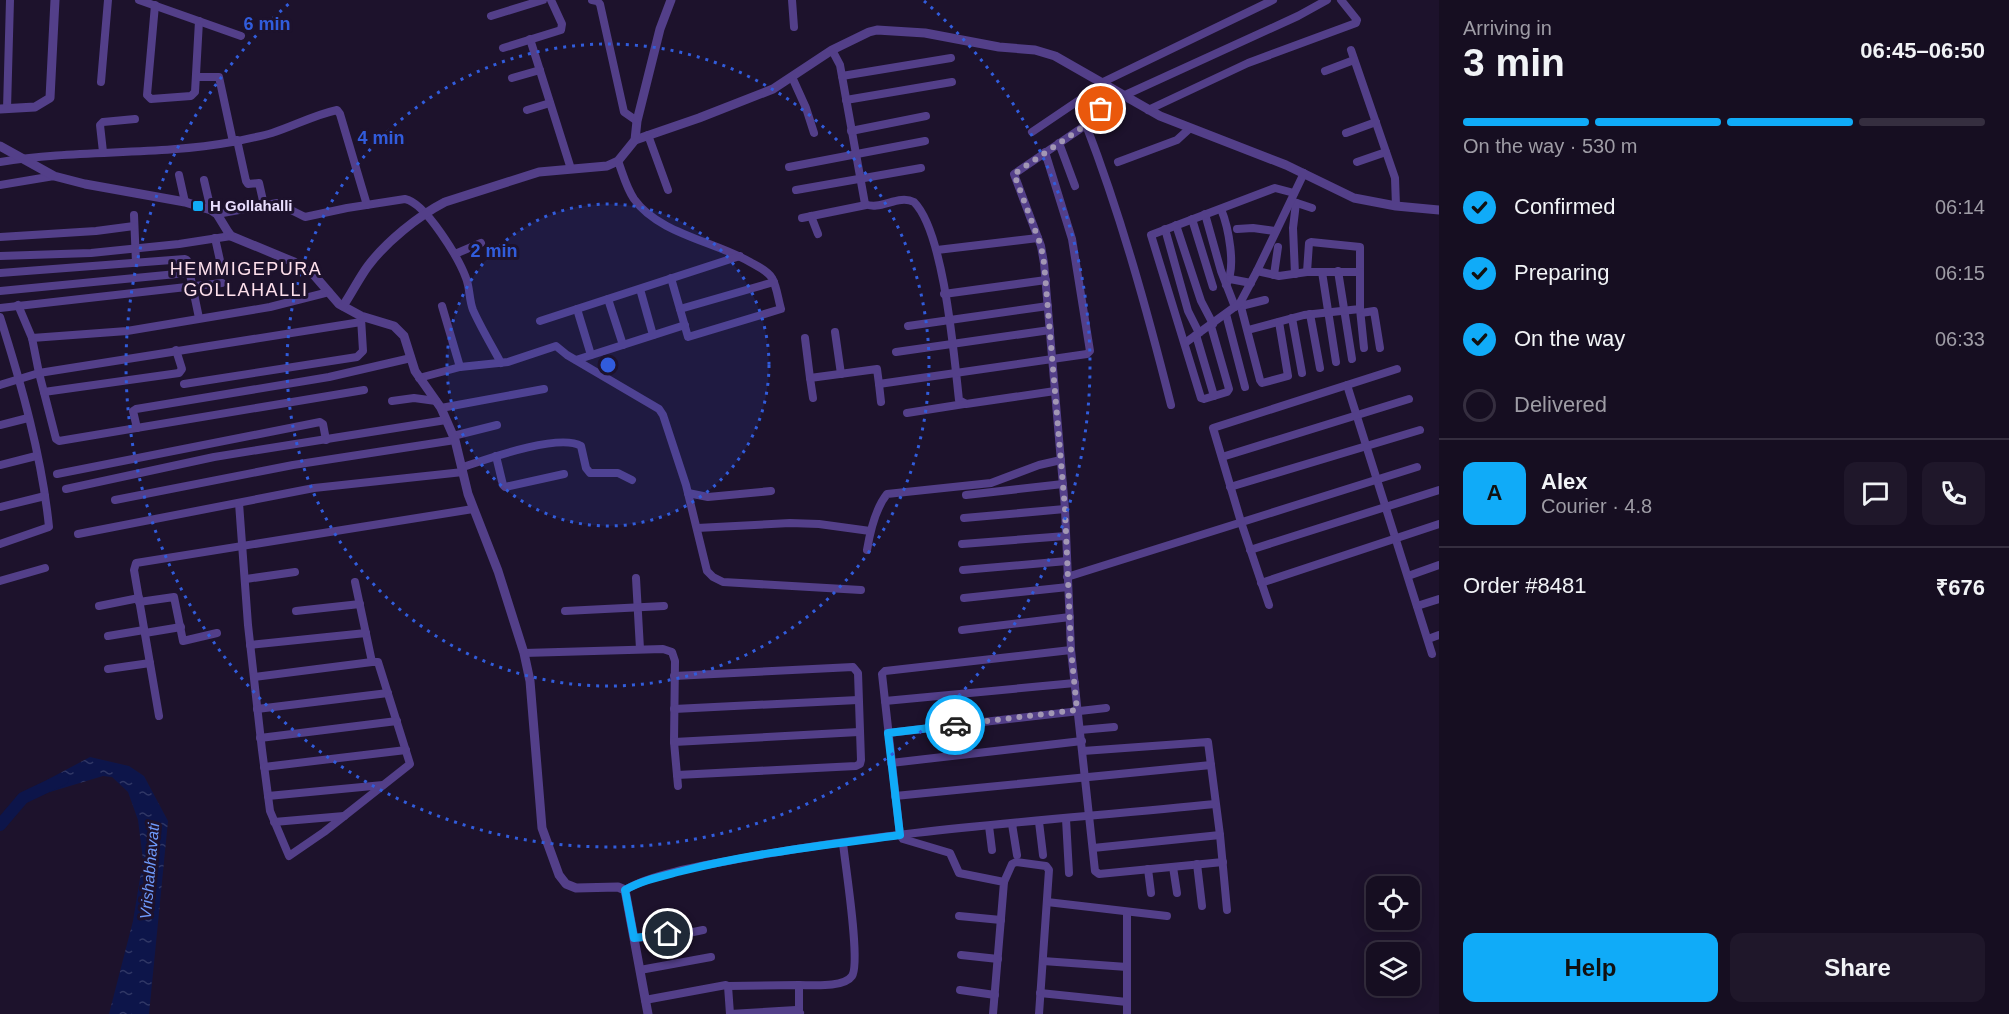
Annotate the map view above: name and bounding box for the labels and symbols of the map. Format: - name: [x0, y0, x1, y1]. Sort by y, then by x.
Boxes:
- text: 6 min: [243, 14, 291, 34]
- pin: [1075, 83, 1126, 134]
- text: 4 min: [357, 128, 405, 148]
- place label: H Gollahalli: [210, 197, 293, 214]
- marker: H Gollahalli: [191, 199, 205, 213]
- text: 2 min: [470, 241, 518, 261]
- district label: HEMMIGEPURA GOLLAHALLI: [170, 259, 322, 300]
- centre of rings: [598, 355, 618, 375]
- courier: [925, 695, 985, 755]
- water label: Vrishabhavati: [137, 822, 162, 920]
- pin: [642, 908, 693, 959]

